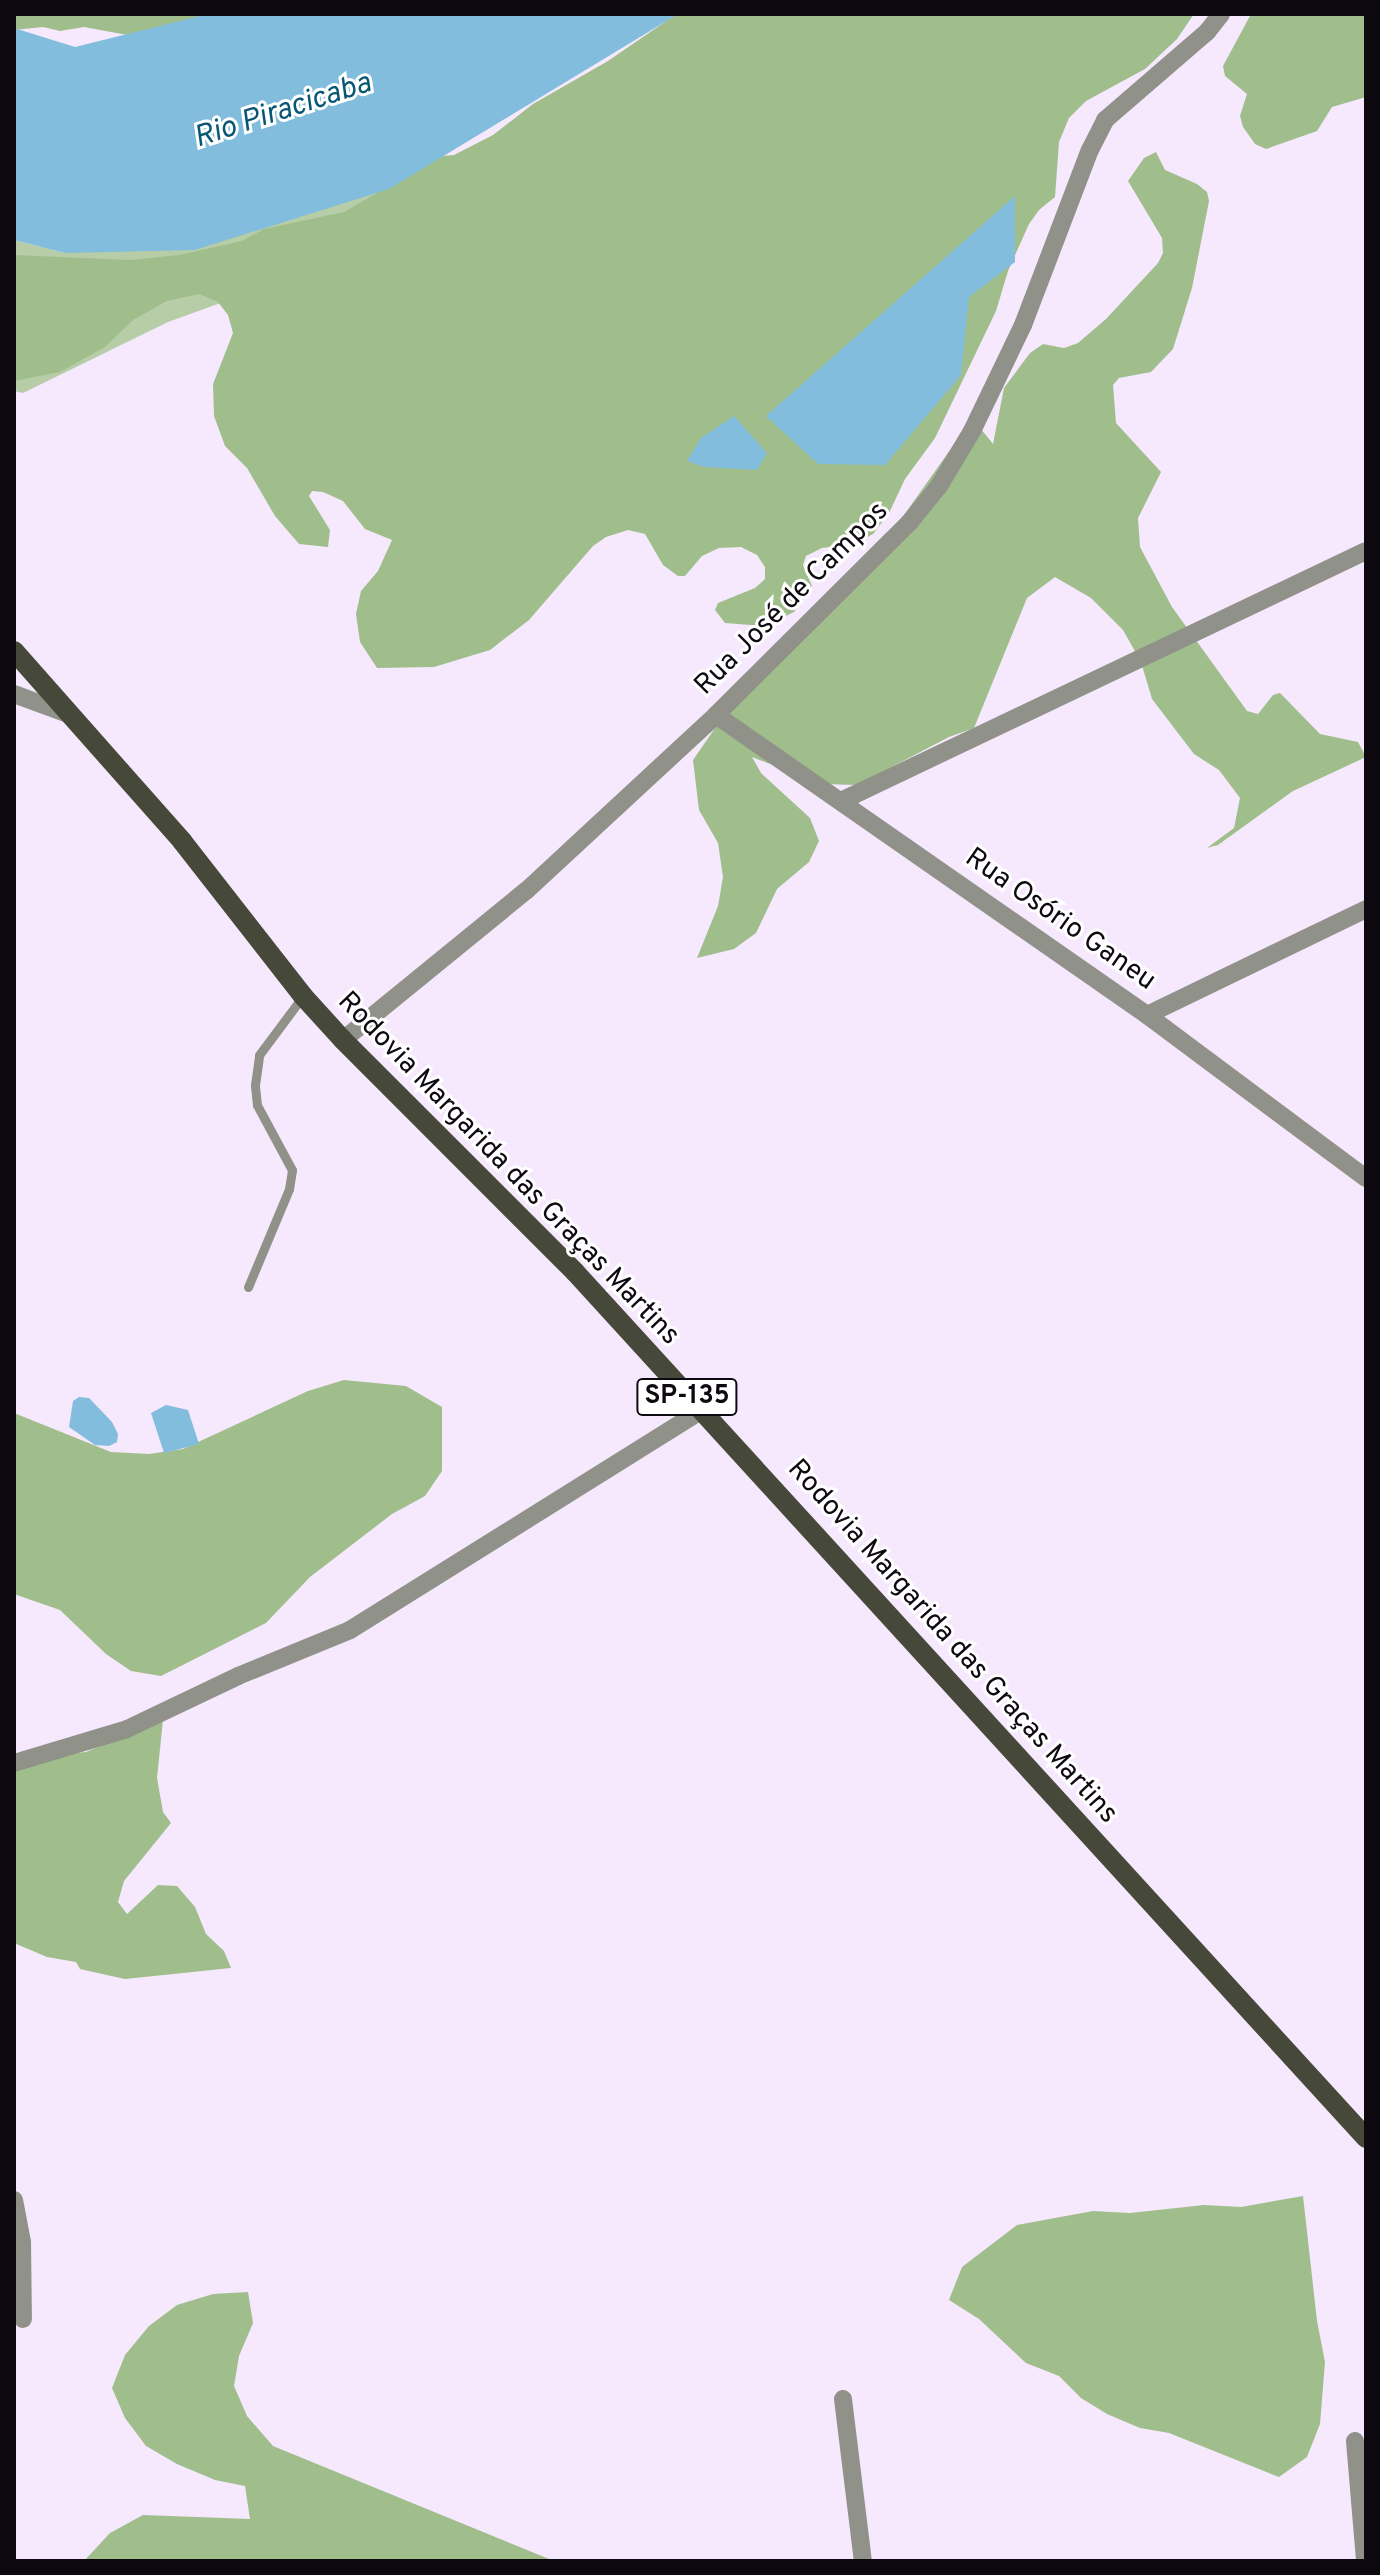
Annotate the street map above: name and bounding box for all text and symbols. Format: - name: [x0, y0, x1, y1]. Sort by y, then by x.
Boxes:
- water label: Rio Piracicaba: [190, 66, 376, 158]
- street label: Rua José de Campos: [688, 495, 896, 703]
- street label: Rua Osório Ganeu: [958, 842, 1162, 998]
- street label: Rodovia Margarida das Graças Martins: [330, 985, 686, 1353]
- road number: SP-135: [635, 1375, 739, 1419]
- street label: Rodovia Margarida das Graças Martins: [780, 1453, 1124, 1831]

